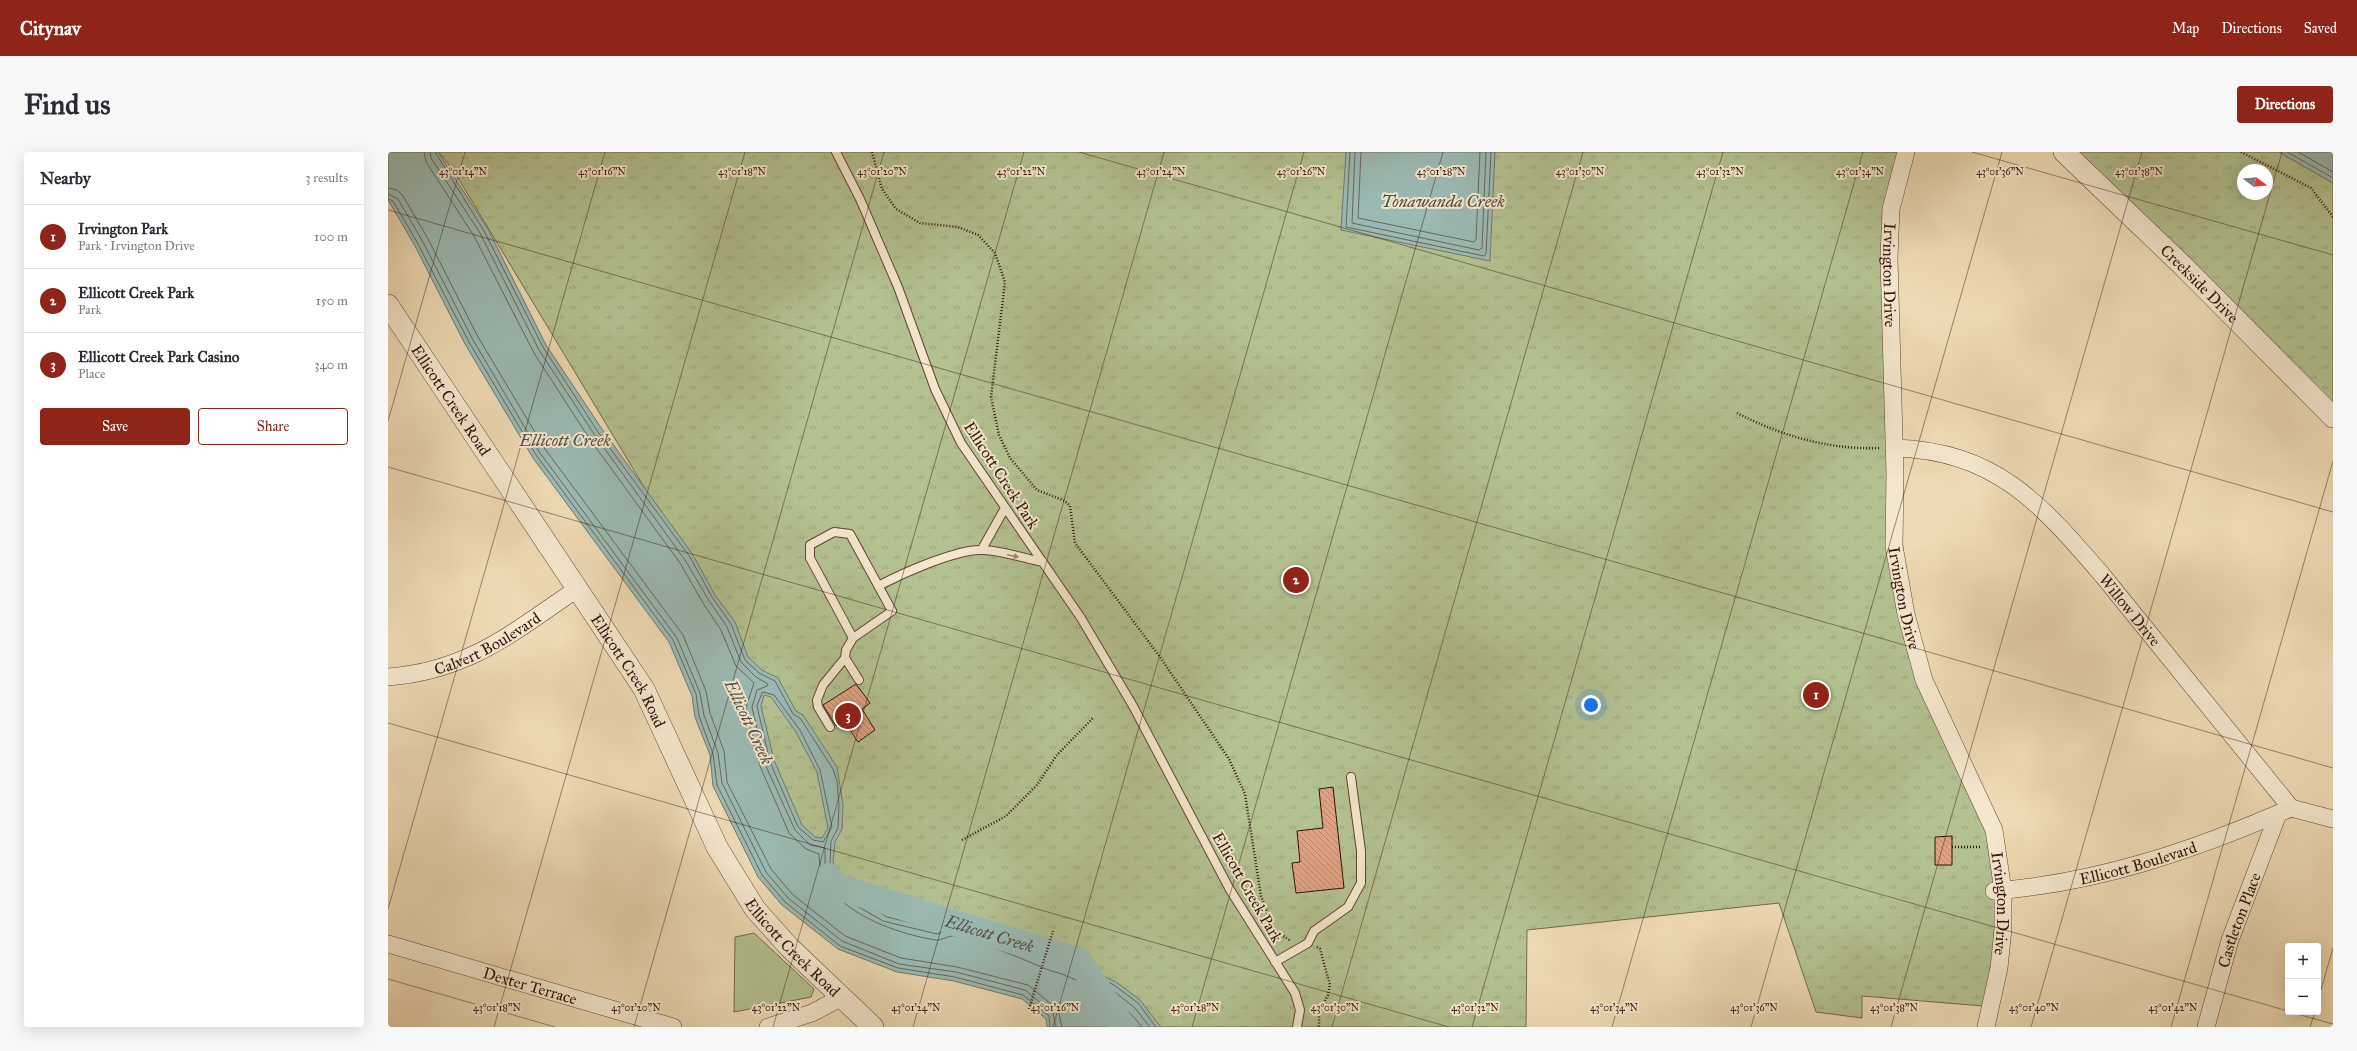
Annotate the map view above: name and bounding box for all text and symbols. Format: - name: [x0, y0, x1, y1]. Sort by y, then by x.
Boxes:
- text: Citynav: [20, 17, 81, 40]
- text: Map: [2172, 20, 2199, 37]
- text: Directions: [2221, 20, 2282, 37]
- text: Saved: [2304, 20, 2337, 37]
- button: Directions: [2237, 86, 2333, 123]
- text: Find us: [24, 87, 110, 122]
- north arrow: [2237, 164, 2273, 200]
- text: 43°01'14"N: [439, 166, 488, 178]
- text: 43°01'16"N: [578, 166, 626, 178]
- text: 43°01'18"N: [718, 166, 766, 178]
- text: 43°01'20"N: [857, 166, 907, 178]
- text: 43°01'22"N: [997, 166, 1046, 178]
- text: 43°01'24"N: [1136, 166, 1186, 178]
- text: 43°01'26"N: [1277, 166, 1326, 178]
- text: 43°01'28"N: [1417, 166, 1466, 178]
- text: 43°01'30"N: [1556, 166, 1605, 178]
- text: 43°01'32"N: [1696, 166, 1744, 178]
- text: 43°01'34"N: [1836, 166, 1885, 178]
- text: 43°01'36"N: [1976, 166, 2024, 178]
- text: 43°01'38"N: [2115, 166, 2163, 178]
- text: Nearby: [40, 168, 91, 189]
- text: 3 results: [305, 170, 348, 186]
- water label: Tonawanda Creek: [1381, 191, 1505, 212]
- text: Irvington Park: [78, 220, 168, 238]
- street label: Irvington Drive: [1878, 222, 1900, 328]
- text: 1: [50, 229, 56, 245]
- text: 100 m: [314, 229, 348, 245]
- text: Park · Irvington Drive: [78, 238, 195, 254]
- street label: Creekside Drive: [2156, 241, 2243, 327]
- text: Ellicott Creek Park: [78, 284, 194, 302]
- text: 2: [50, 293, 56, 309]
- text: 150 m: [316, 293, 348, 309]
- text: Park: [78, 302, 102, 318]
- street label: Ellicott Creek Road: [407, 341, 495, 459]
- text: Ellicott Creek Park Casino: [78, 348, 239, 366]
- text: 3: [50, 357, 56, 373]
- text: 340 m: [314, 357, 348, 373]
- text: Place: [78, 366, 105, 382]
- button: Save: [40, 408, 190, 445]
- button: Share: [198, 408, 348, 445]
- street label: Ellicott Creek Park: [960, 418, 1044, 533]
- water label: Ellicott Creek: [518, 430, 611, 451]
- street label: Irvington Drive: [1884, 545, 1924, 652]
- one-way arrow: [1007, 553, 1019, 559]
- pin: 2: [1283, 565, 1309, 595]
- street label: Willow Drive: [2095, 570, 2165, 650]
- street label: Calvert Boulevard: [432, 608, 544, 679]
- street label: Ellicott Creek Road: [587, 611, 669, 731]
- water label: Ellicott Creek: [719, 675, 778, 769]
- pin: 1: [1803, 680, 1829, 710]
- your location: [1581, 695, 1601, 715]
- pin: 3: [835, 701, 861, 731]
- street label: Ellicott Creek Park: [1208, 829, 1287, 946]
- street label: Ellicott Boulevard: [2078, 837, 2199, 889]
- street label: Irvington Drive: [1987, 850, 2012, 957]
- street label: Castleton Place: [2214, 870, 2265, 970]
- street label: Ellicott Creek Road: [741, 895, 844, 1001]
- water label: Ellicott Creek: [942, 910, 1037, 958]
- map controls: [2285, 943, 2321, 1015]
- button: +: [2285, 943, 2321, 979]
- street label: Dexter Terrace: [481, 963, 579, 1009]
- button: −: [2285, 979, 2321, 1015]
- text: 43°01'18"N: [473, 1002, 521, 1014]
- text: 43°01'20"N: [611, 1002, 661, 1014]
- text: 43°01'22"N: [752, 1002, 801, 1014]
- text: 43°01'24"N: [891, 1002, 941, 1014]
- text: 43°01'26"N: [1031, 1002, 1080, 1014]
- text: 43°01'28"N: [1171, 1002, 1220, 1014]
- text: 43°01'30"N: [1311, 1002, 1360, 1014]
- text: 43°01'32"N: [1451, 1002, 1499, 1014]
- text: 43°01'34"N: [1590, 1002, 1639, 1014]
- text: 43°01'36"N: [1730, 1002, 1778, 1014]
- text: 43°01'38"N: [1870, 1002, 1918, 1014]
- text: 43°01'40"N: [2009, 1002, 2059, 1014]
- text: 43°01'42"N: [2148, 1002, 2198, 1014]

